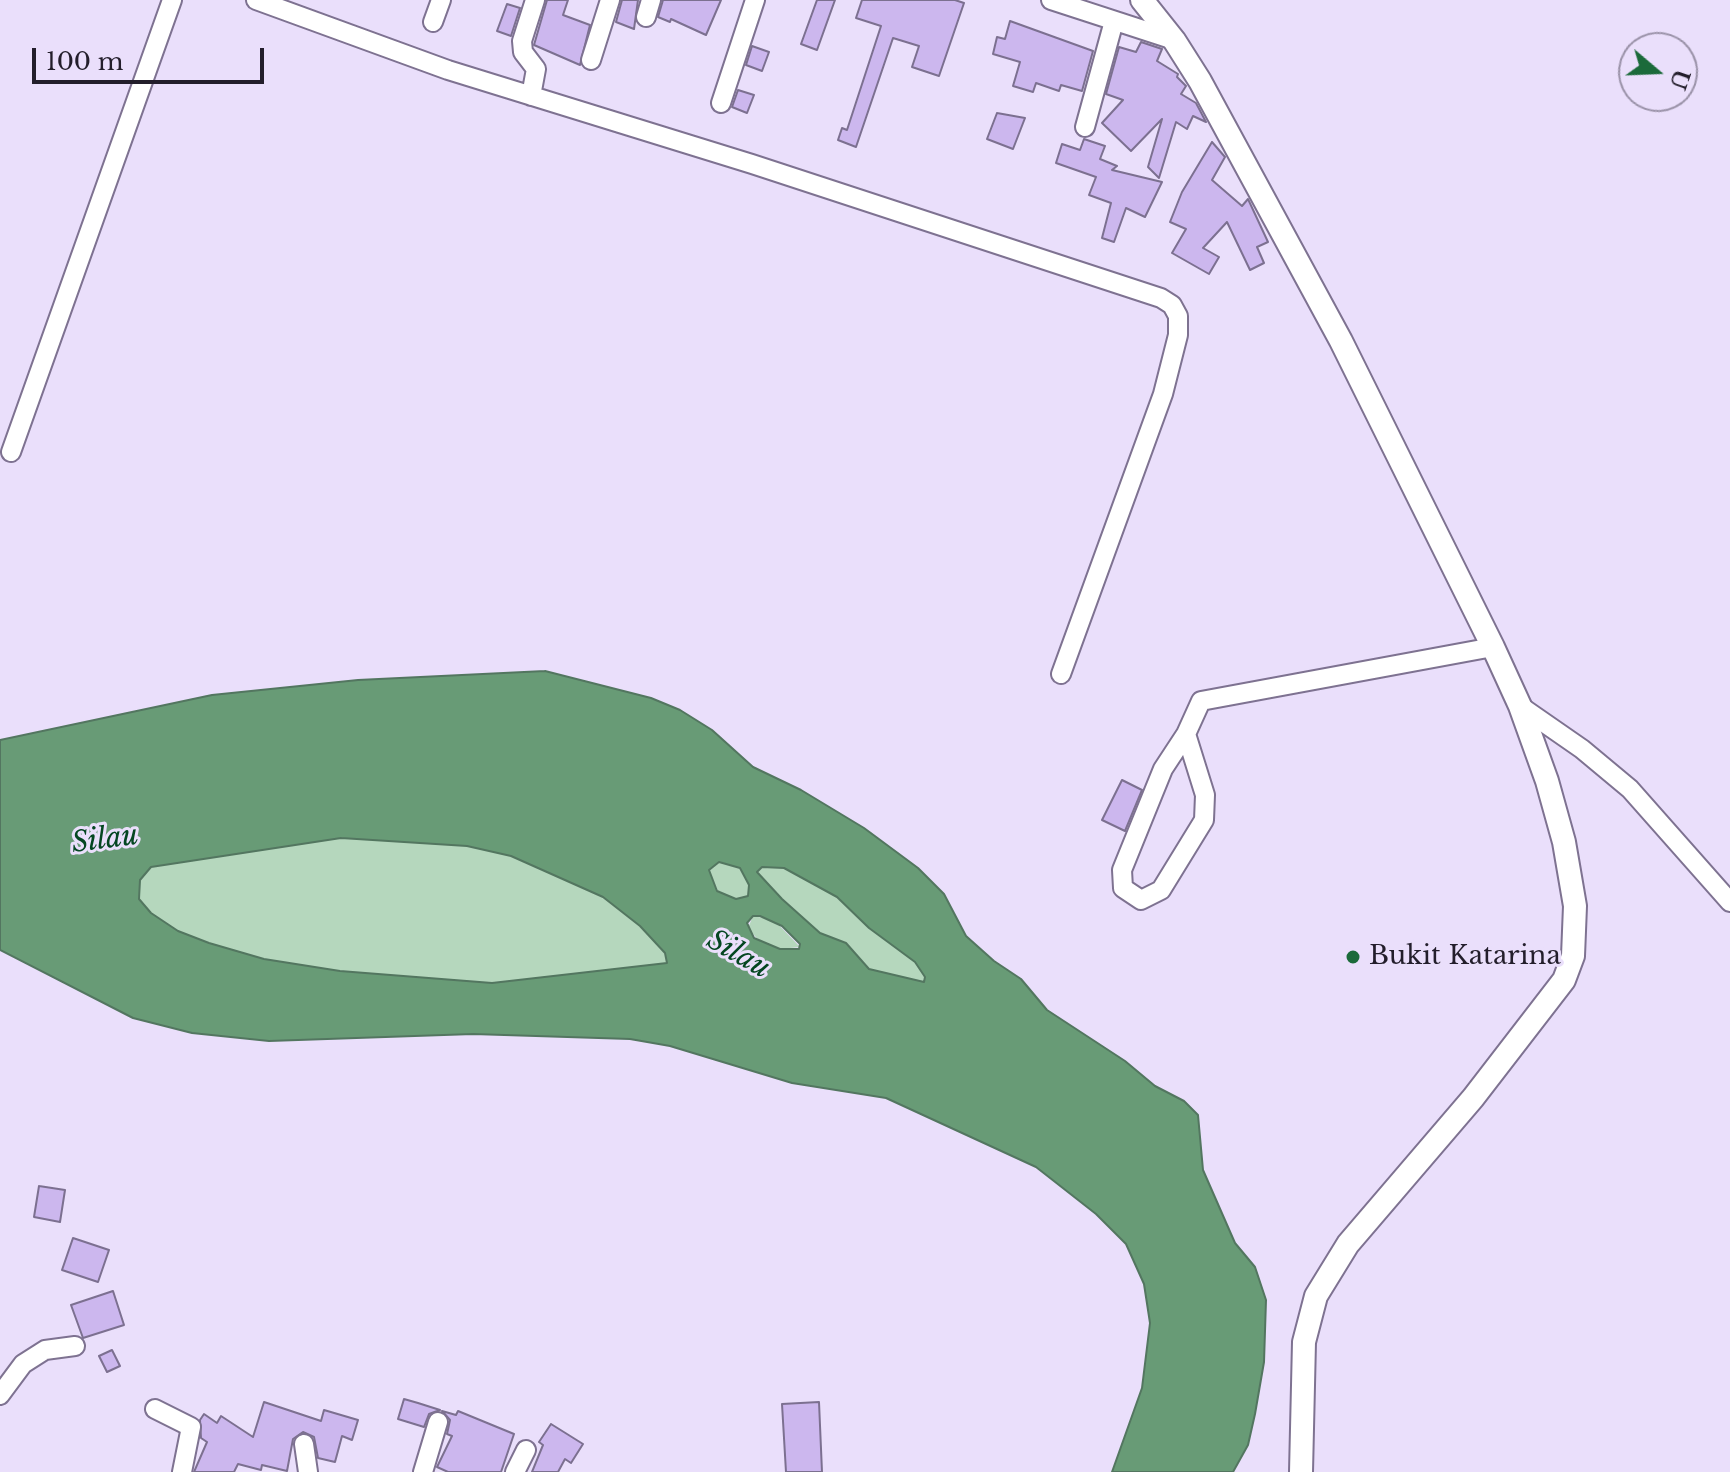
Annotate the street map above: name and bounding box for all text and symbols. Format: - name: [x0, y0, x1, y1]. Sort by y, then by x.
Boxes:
- scale bar: [36, 32, 268, 82]
- north arrow: [1618, 32, 1698, 112]
- text: 100 m: [46, 47, 124, 76]
- text: U: [1663, 66, 1695, 93]
- water label: Silau: [70, 819, 140, 861]
- water label: Silau: [701, 924, 775, 986]
- place label: Bukit Katarina: [1369, 941, 1561, 973]
- marker: Bukit Katarina: [1344, 948, 1362, 966]

